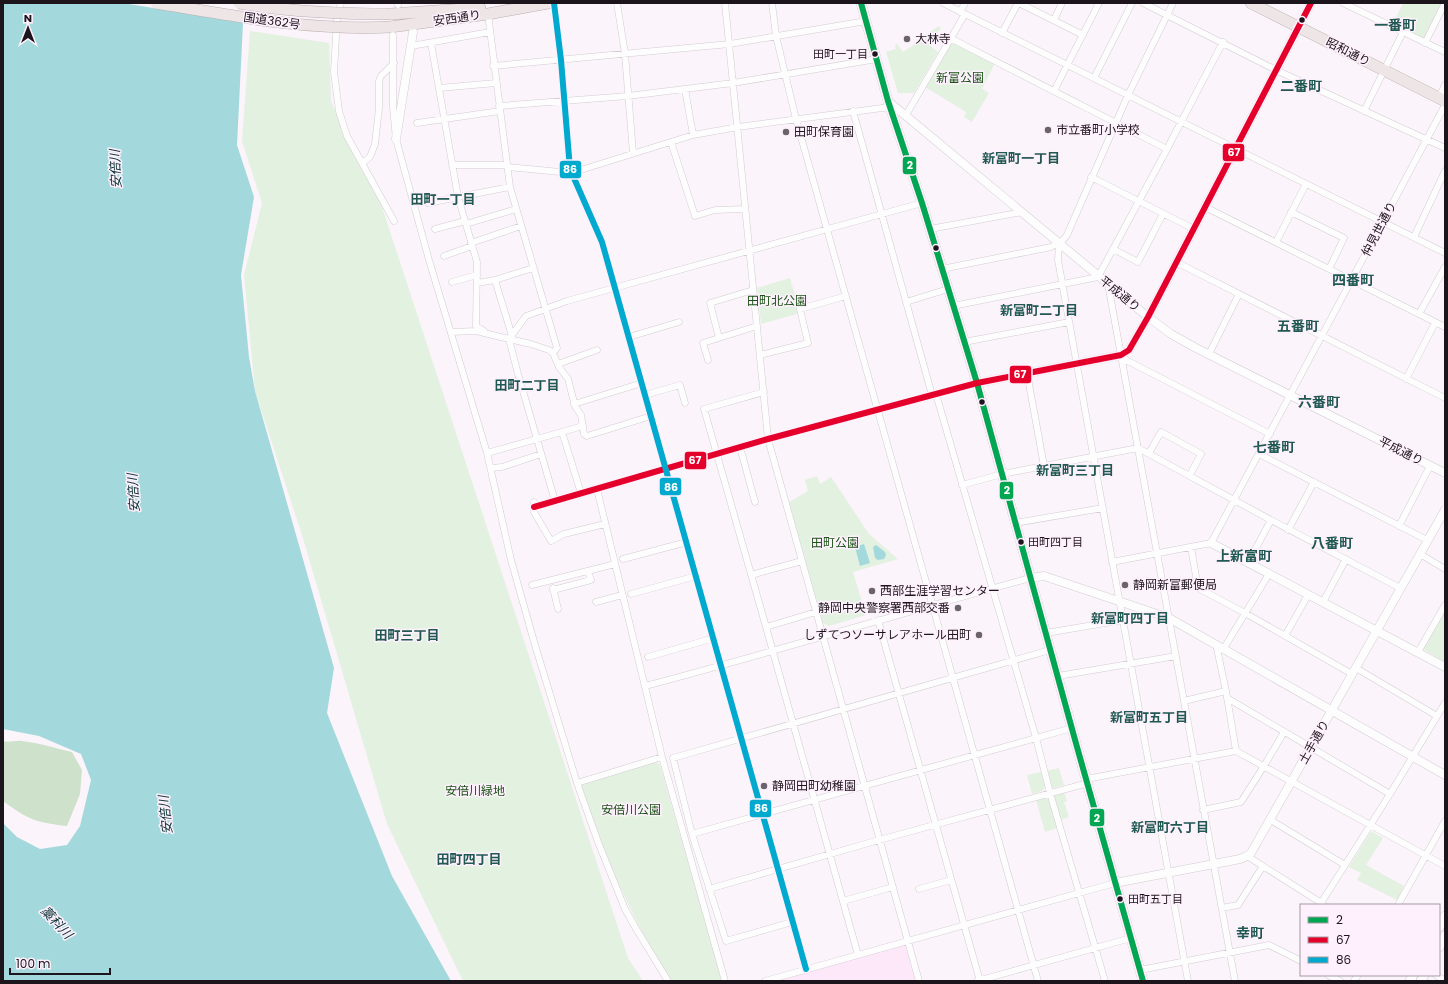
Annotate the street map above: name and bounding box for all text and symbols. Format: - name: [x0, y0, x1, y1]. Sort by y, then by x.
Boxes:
- street label: 安西通り: [432, 6, 482, 29]
- north arrow: [8, 8, 48, 48]
- street label: 国道362号: [242, 8, 302, 33]
- text: N: [24, 10, 32, 26]
- unlabelled marker: [1297, 15, 1307, 25]
- district label: 一番町: [1374, 15, 1416, 35]
- place label: 大林寺: [915, 30, 951, 47]
- street label: 昭和通り: [1323, 33, 1373, 70]
- marker: 大林寺: [902, 34, 912, 44]
- place label: 田町一丁目: [813, 46, 868, 62]
- marker: 田町一丁目: [870, 49, 880, 59]
- park label: 新富公園: [936, 69, 984, 86]
- district label: 二番町: [1280, 76, 1322, 96]
- place label: 市立番町小学校: [1056, 121, 1140, 138]
- place label: 田町保育園: [794, 123, 854, 140]
- marker: 市立番町小学校: [1043, 125, 1053, 135]
- marker: 田町保育園: [781, 127, 791, 137]
- line badge: 67: [1222, 143, 1245, 162]
- text: 67: [1228, 144, 1241, 160]
- water label: 安倍川: [105, 147, 126, 189]
- district label: 新富町一丁目: [982, 149, 1060, 168]
- line badge: 2: [902, 156, 917, 175]
- text: 2: [907, 157, 913, 173]
- line badge: 86: [559, 160, 582, 179]
- text: 86: [563, 161, 577, 177]
- district label: 田町一丁目: [410, 190, 476, 209]
- street label: 仲見世通り: [1357, 198, 1400, 259]
- unlabelled marker: [931, 243, 941, 253]
- district label: 四番町: [1332, 270, 1374, 290]
- street label: 平成通り: [1096, 272, 1144, 315]
- park label: 田町北公園: [747, 292, 807, 309]
- district label: 新富町二丁目: [1000, 301, 1078, 320]
- district label: 五番町: [1277, 316, 1319, 336]
- line badge: 67: [1009, 365, 1032, 384]
- text: 67: [1014, 366, 1027, 382]
- district label: 田町二丁目: [494, 376, 560, 395]
- district label: 六番町: [1298, 392, 1340, 412]
- unlabelled marker: [977, 397, 987, 407]
- street label: 平成通り: [1376, 432, 1426, 469]
- district label: 七番町: [1253, 437, 1295, 457]
- line badge: 67: [684, 451, 707, 470]
- text: 67: [689, 452, 702, 468]
- district label: 新富町三丁目: [1036, 461, 1114, 480]
- water label: 安倍川: [123, 471, 144, 513]
- line badge: 86: [659, 477, 682, 496]
- text: 86: [664, 479, 678, 495]
- line badge: 2: [999, 481, 1014, 500]
- text: 2: [1004, 482, 1010, 498]
- district label: 八番町: [1311, 533, 1353, 553]
- park label: 田町公園: [811, 534, 859, 551]
- place label: 田町四丁目: [1028, 534, 1083, 550]
- marker: 田町四丁目: [1016, 537, 1026, 547]
- district label: 上新富町: [1216, 546, 1272, 566]
- place label: 静岡新富郵便局: [1133, 576, 1217, 593]
- marker: 静岡新富郵便局: [1120, 580, 1130, 590]
- place label: 西部生涯学習センター: [880, 582, 1000, 599]
- marker: 西部生涯学習センター: [867, 586, 877, 596]
- place label: 静岡中央警察署西部交番: [818, 599, 950, 616]
- marker: 静岡中央警察署西部交番: [953, 603, 963, 613]
- district label: 新富町四丁目: [1091, 609, 1169, 628]
- district label: 田町三丁目: [374, 626, 440, 645]
- place label: しずてつソーサレアホール田町: [804, 626, 971, 643]
- marker: しずてつソーサレアホール田町: [974, 630, 984, 640]
- district label: 新富町五丁目: [1110, 708, 1188, 727]
- street label: 土手通り: [1294, 717, 1333, 767]
- place label: 静岡田町幼稚園: [772, 777, 856, 794]
- marker: 静岡田町幼稚園: [759, 781, 769, 791]
- park label: 安倍川緑地: [445, 782, 505, 799]
- water label: 安倍川: [154, 793, 177, 835]
- line badge: 86: [749, 799, 772, 818]
- text: 86: [754, 800, 768, 816]
- park label: 安倍川公園: [601, 801, 661, 818]
- line badge: 2: [1089, 808, 1105, 827]
- text: 2: [1094, 810, 1100, 826]
- district label: 新富町六丁目: [1131, 818, 1209, 837]
- district label: 田町四丁目: [436, 850, 502, 869]
- place label: 田町五丁目: [1128, 891, 1183, 907]
- marker: 田町五丁目: [1115, 894, 1125, 904]
- water label: 藁科川: [36, 902, 78, 945]
- legend: [1300, 904, 1440, 976]
- text: 2: [1336, 911, 1343, 928]
- district label: 幸町: [1236, 923, 1264, 943]
- text: 67: [1336, 931, 1351, 948]
- scale bar: [10, 950, 110, 976]
- text: 86: [1336, 951, 1351, 968]
- text: 100 m: [16, 955, 50, 972]

